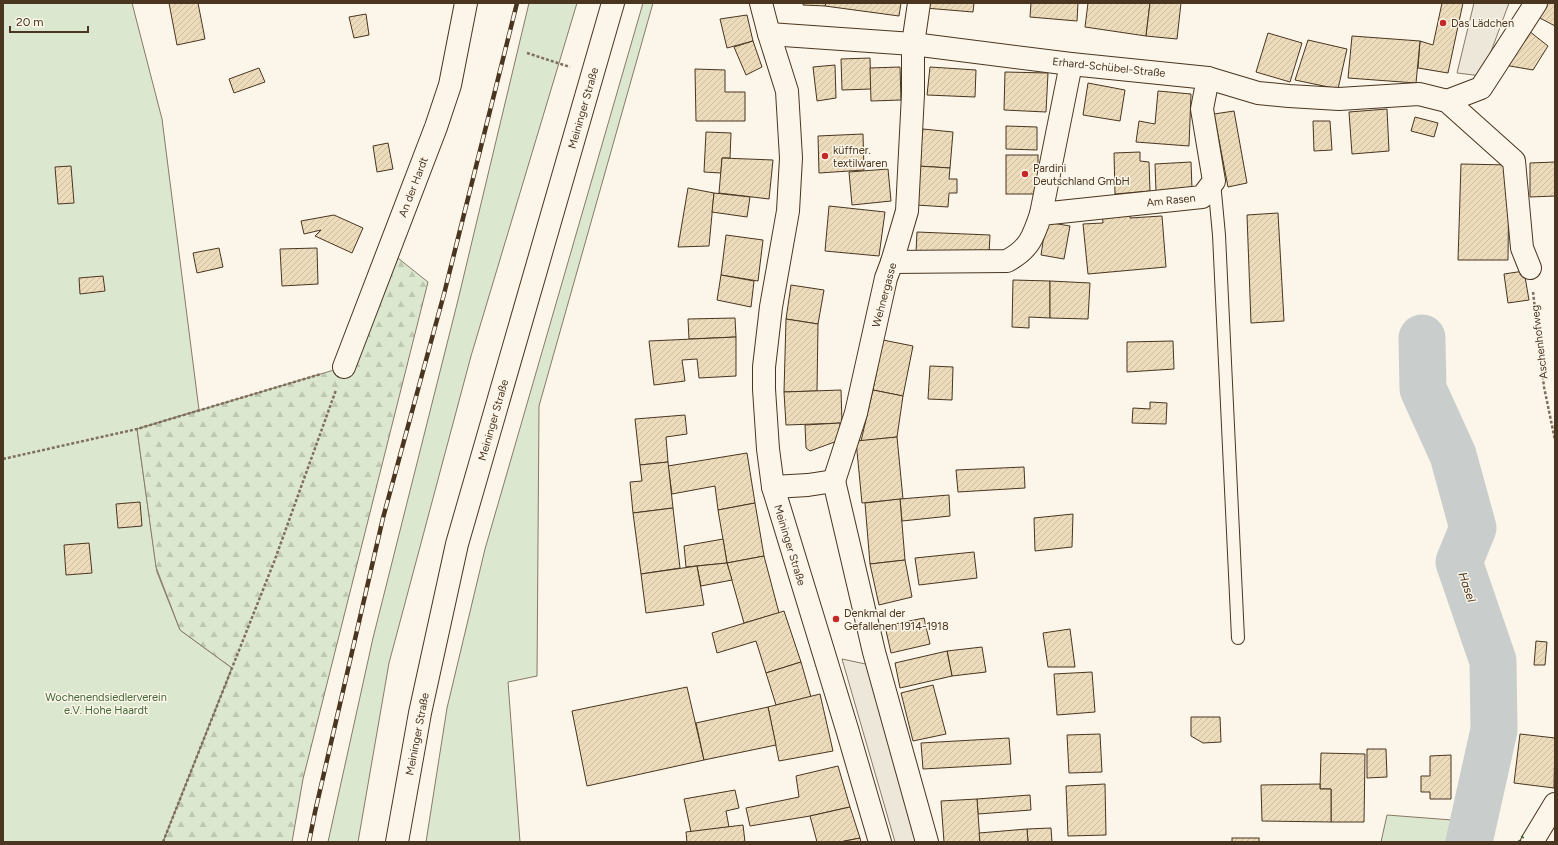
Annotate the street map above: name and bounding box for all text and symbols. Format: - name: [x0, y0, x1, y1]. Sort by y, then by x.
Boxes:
- scale bar: [10, 8, 88, 34]
- text: 20 m: [16, 15, 44, 29]
- place label: Das Lädchen: [1451, 17, 1514, 30]
- marker: Das Lädchen: [1438, 18, 1448, 28]
- street label: Erhard-Schübel-Straße: [1052, 55, 1166, 80]
- street label: Meininger Straße: [566, 66, 601, 150]
- place label: küffner. textilwaren: [833, 144, 887, 170]
- marker: küffner. textilwaren: [820, 151, 830, 161]
- street label: An der Hardt: [396, 155, 431, 219]
- place label: Pardini Deutschland GmbH: [1033, 162, 1130, 188]
- marker: Pardini Deutschland GmbH: [1020, 169, 1030, 179]
- street label: Am Rasen: [1146, 191, 1196, 210]
- street label: Wehnergasse: [870, 261, 899, 329]
- street label: Aschenhofweg: [1529, 304, 1550, 380]
- street label: Meininger Straße: [476, 378, 511, 462]
- street label: Meininger Straße: [771, 503, 808, 587]
- water label: Hasel: [1455, 570, 1479, 604]
- place label: Denkmal der Gefallenen 1914-1918: [844, 607, 949, 633]
- marker: Denkmal der Gefallenen 1914-1918: [831, 614, 841, 624]
- park label: Wochenendsiedlerverein e.V. Hohe Haardt: [45, 691, 167, 717]
- street label: Meininger Straße: [403, 692, 432, 777]

